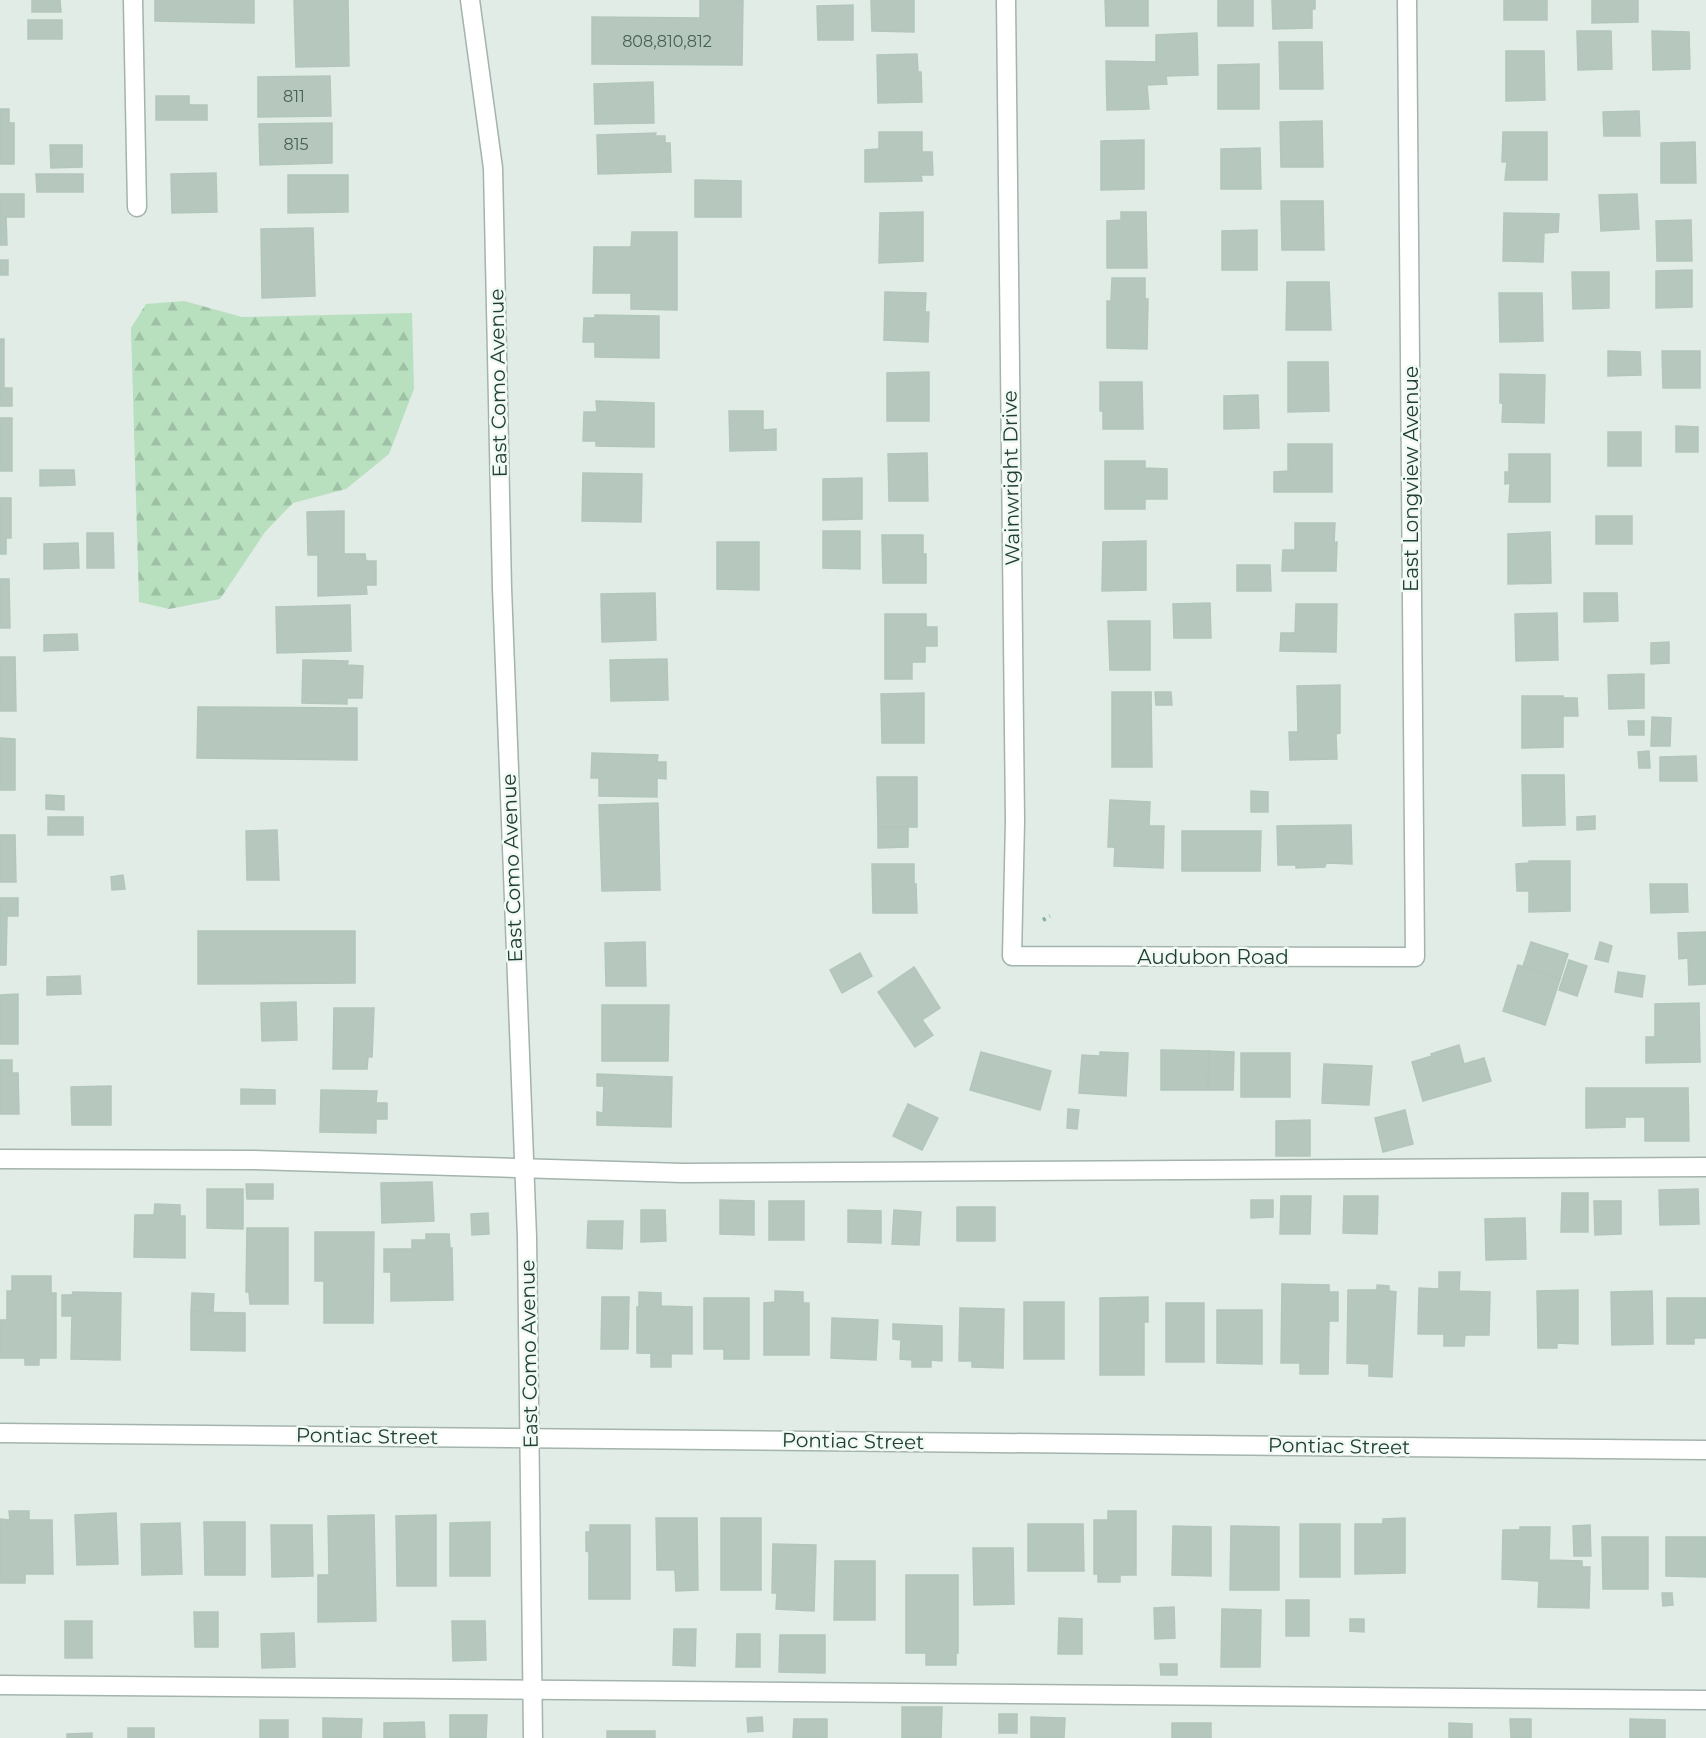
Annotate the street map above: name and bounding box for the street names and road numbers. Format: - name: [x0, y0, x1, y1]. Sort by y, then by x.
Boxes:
- street label: East Como Avenue: [484, 288, 512, 478]
- street label: East Longview Avenue: [1399, 366, 1423, 592]
- street label: Wainwright Drive: [997, 390, 1025, 566]
- street label: East Como Avenue: [497, 773, 527, 963]
- street label: Audubon Road: [1137, 945, 1289, 969]
- street label: East Como Avenue: [515, 1259, 543, 1449]
- street label: Pontiac Street: [296, 1423, 438, 1449]
- street label: Pontiac Street: [782, 1428, 924, 1454]
- street label: Pontiac Street: [1268, 1433, 1410, 1459]

